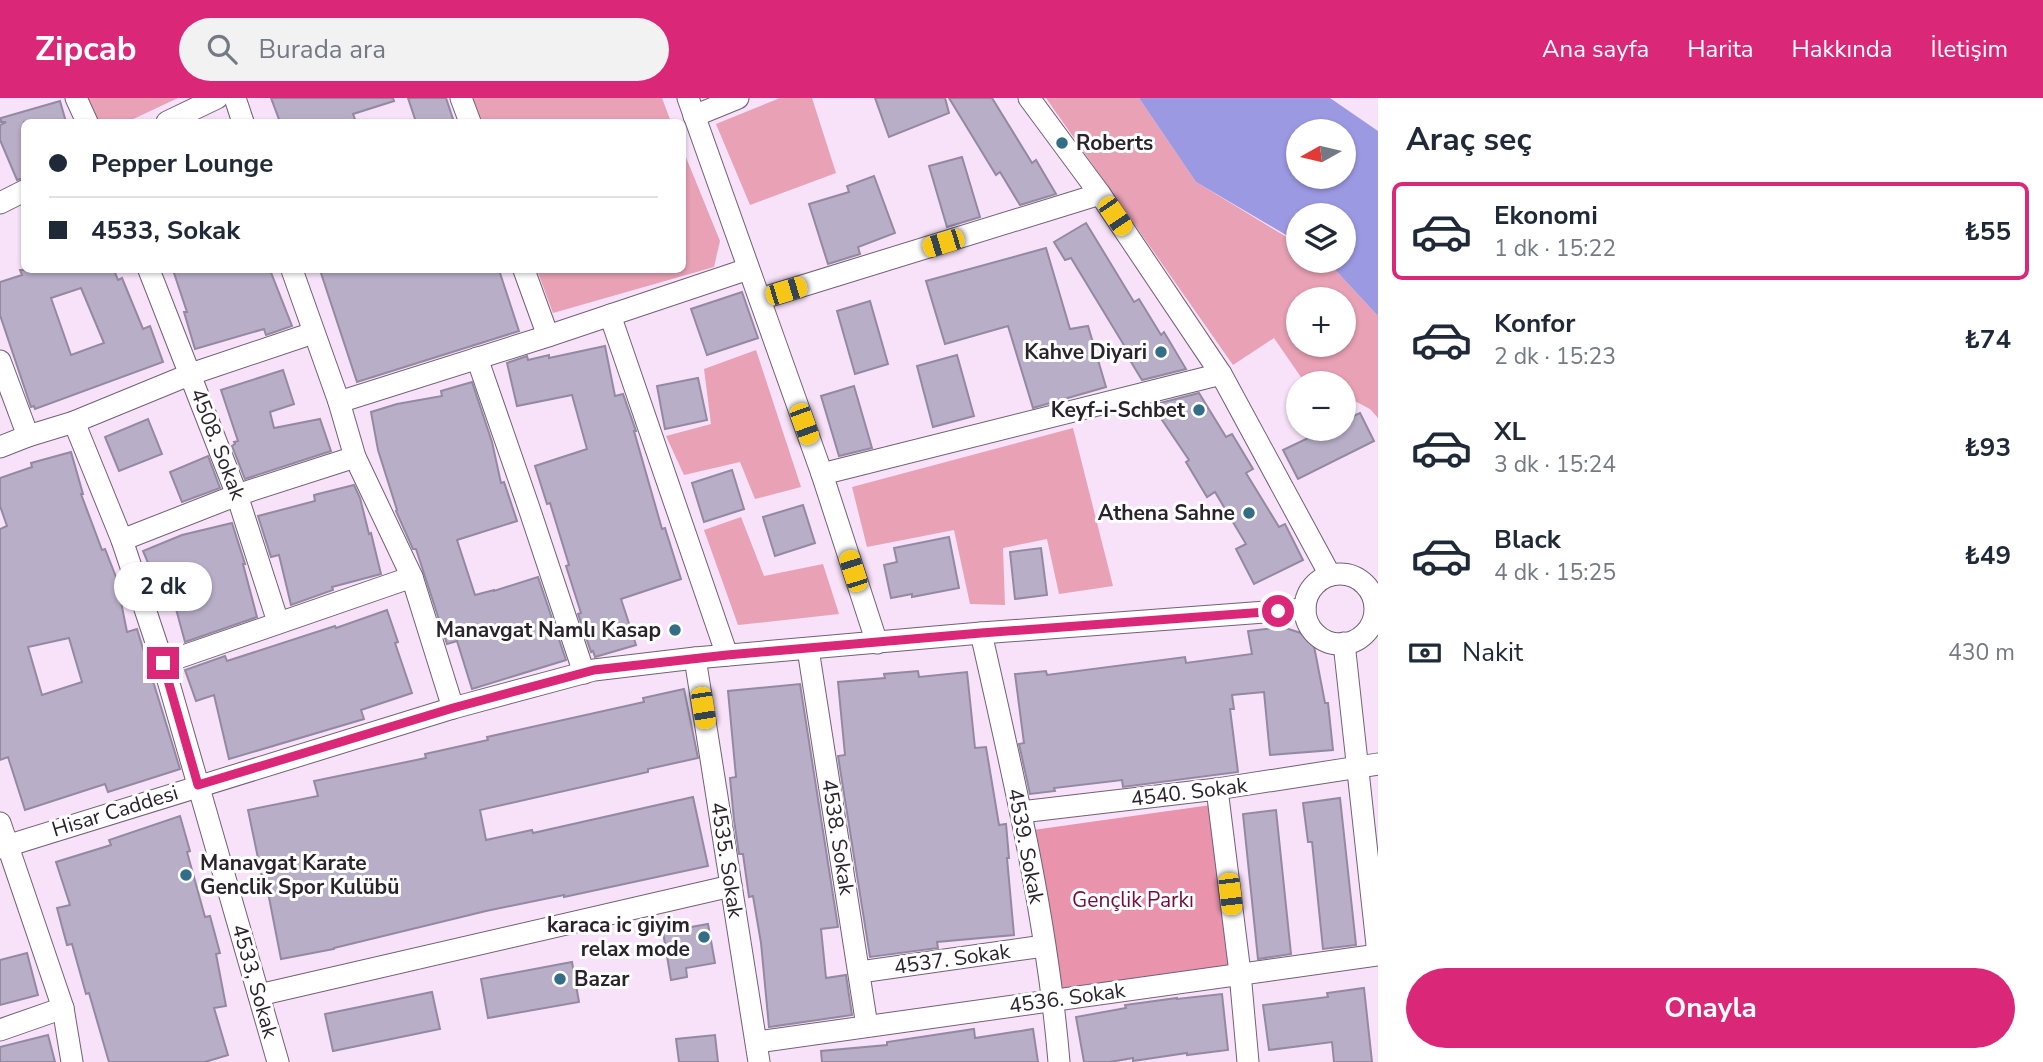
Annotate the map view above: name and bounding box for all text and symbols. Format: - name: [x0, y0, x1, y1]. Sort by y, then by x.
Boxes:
- search box: [179, 18, 669, 81]
- text: Zipcab: [35, 27, 137, 72]
- icon: search: [203, 30, 241, 68]
- text: Burada ara: [259, 32, 386, 67]
- text: Ana sayfa: [1542, 33, 1649, 65]
- text: Harita: [1687, 33, 1754, 65]
- text: Hakkında: [1792, 33, 1892, 65]
- text: İletişim: [1930, 33, 2008, 65]
- text: Araç seç: [1406, 118, 1532, 161]
- north arrow: [1286, 119, 1356, 189]
- map controls: [1286, 119, 1356, 441]
- place label: Roberts: [1076, 129, 1153, 157]
- marker: Roberts: [1054, 135, 1070, 151]
- text: Pepper Lounge: [91, 146, 273, 181]
- car: [1095, 193, 1136, 239]
- text: Ekonomi: [1494, 198, 1598, 233]
- icon: car: [1410, 200, 1473, 263]
- button: layers: [1286, 203, 1356, 273]
- text: 4533, Sokak: [91, 213, 240, 248]
- text: ₺55: [1964, 214, 2011, 249]
- car: [920, 227, 967, 259]
- text: 1 dk · 15:22: [1494, 233, 1616, 264]
- car: [763, 275, 810, 307]
- button: +: [1286, 287, 1356, 357]
- text: Konfor: [1494, 306, 1575, 341]
- icon: car: [1410, 308, 1473, 371]
- text: ₺74: [1964, 322, 2011, 357]
- place label: Kahve Diyari: [1024, 338, 1147, 366]
- text: 2 dk · 15:23: [1494, 341, 1616, 372]
- marker: Kahve Diyari: [1153, 344, 1169, 360]
- button: −: [1286, 371, 1356, 441]
- street label: 4508. Sokak: [184, 384, 252, 504]
- place label: Keyf-i-Schbet: [1051, 396, 1186, 424]
- car: [787, 401, 822, 447]
- marker: Keyf-i-Schbet: [1191, 402, 1207, 418]
- text: XL: [1494, 414, 1526, 449]
- icon: car: [1410, 416, 1473, 479]
- text: ₺93: [1964, 430, 2011, 465]
- text: 3 dk · 15:24: [1494, 449, 1616, 480]
- place label: Athena Sahne: [1098, 499, 1235, 527]
- marker: Athena Sahne: [1241, 505, 1257, 521]
- text: Black: [1494, 522, 1561, 557]
- icon: car: [1410, 524, 1473, 587]
- text: ₺49: [1964, 538, 2011, 573]
- car: [837, 548, 870, 594]
- text: 4 dk · 15:25: [1494, 557, 1616, 588]
- callout: 2 dk: [114, 561, 212, 610]
- text: 2 dk: [140, 571, 186, 602]
- route start: [1262, 595, 1294, 627]
- place label: Manavgat Namlı Kasap: [436, 616, 661, 644]
- marker: Manavgat Namlı Kasap: [667, 622, 683, 638]
- icon: cash: [1406, 634, 1444, 672]
- text: Nakit: [1462, 635, 1523, 670]
- text: 430 m: [1948, 637, 2015, 668]
- route end: [147, 647, 179, 679]
- car: [690, 686, 717, 730]
- street label: 4540. Sokak: [1129, 771, 1249, 813]
- street label: 4538. Sokak: [815, 777, 861, 898]
- street label: Hisar Caddesi: [48, 779, 182, 843]
- street label: 4539. Sokak: [1001, 786, 1051, 907]
- street label: 4535. Sokak: [704, 800, 750, 921]
- place label: Manavgat Karate Genclik Spor Kulübü: [200, 849, 399, 901]
- marker: Manavgat Karate Genclik Spor Kulübü: [178, 867, 194, 883]
- car: [1218, 872, 1243, 916]
- park label: Gençlik Parkı: [1072, 886, 1194, 914]
- place label: karaca ic giyim relax mode: [547, 911, 690, 963]
- street label: 4533, Sokak: [225, 921, 285, 1042]
- marker: karaca ic giyim relax mode: [696, 929, 712, 945]
- street label: 4537. Sokak: [892, 937, 1012, 981]
- place label: Bazar: [574, 965, 630, 993]
- button: Onayla: [1406, 968, 2015, 1048]
- marker: Bazar: [552, 971, 568, 987]
- street label: 4536. Sokak: [1007, 976, 1127, 1020]

